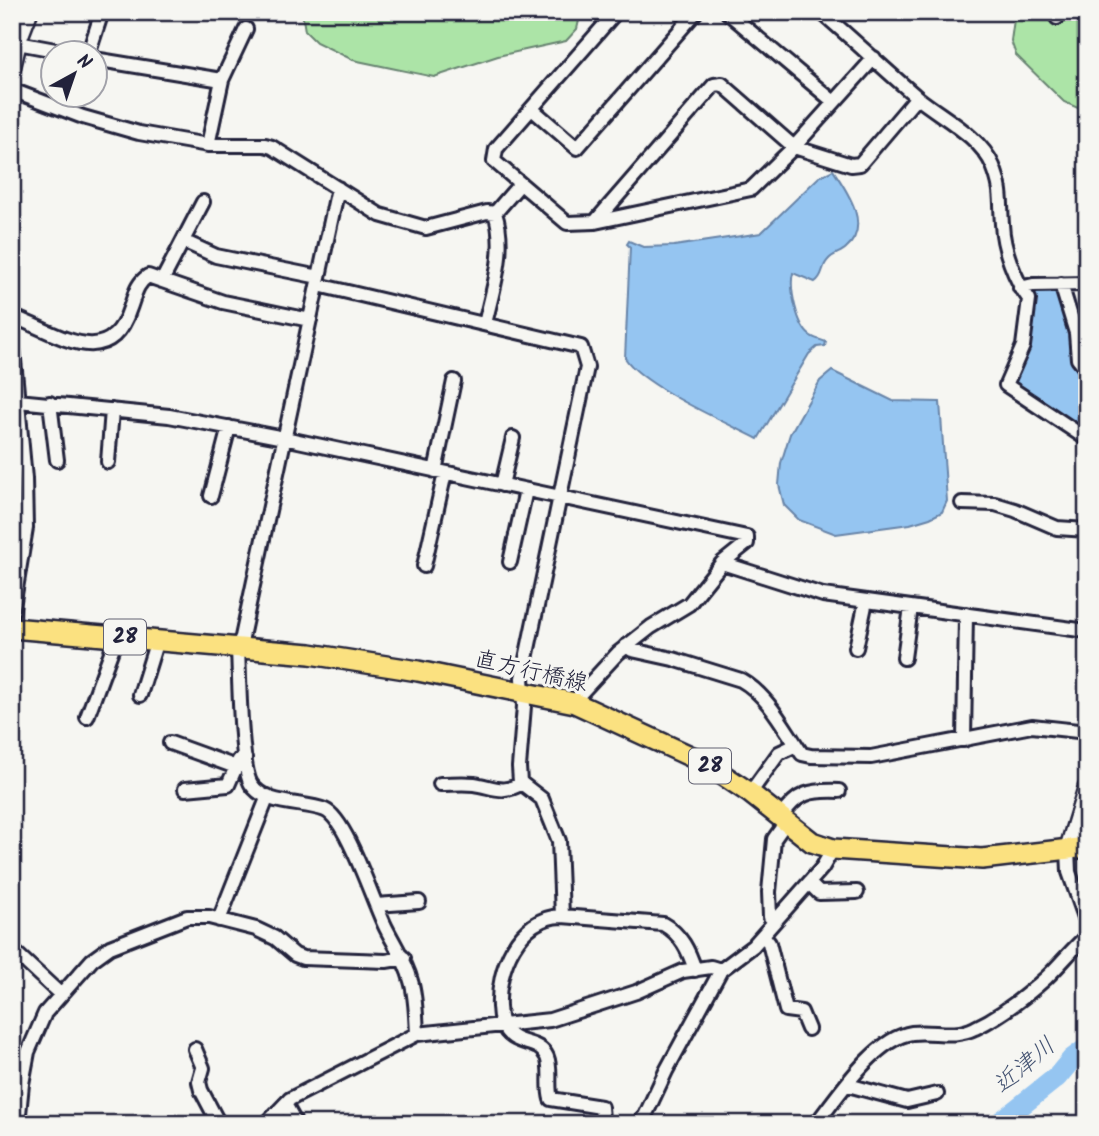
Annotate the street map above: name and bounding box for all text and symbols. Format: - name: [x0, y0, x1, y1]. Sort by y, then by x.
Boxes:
- north arrow: [38, 38, 108, 108]
- text: N: [69, 47, 98, 78]
- road number: 28: [104, 620, 146, 654]
- street label: 直方行橋線: [471, 642, 591, 702]
- road number: 28: [689, 748, 731, 784]
- water label: 近津川: [985, 1028, 1065, 1104]

